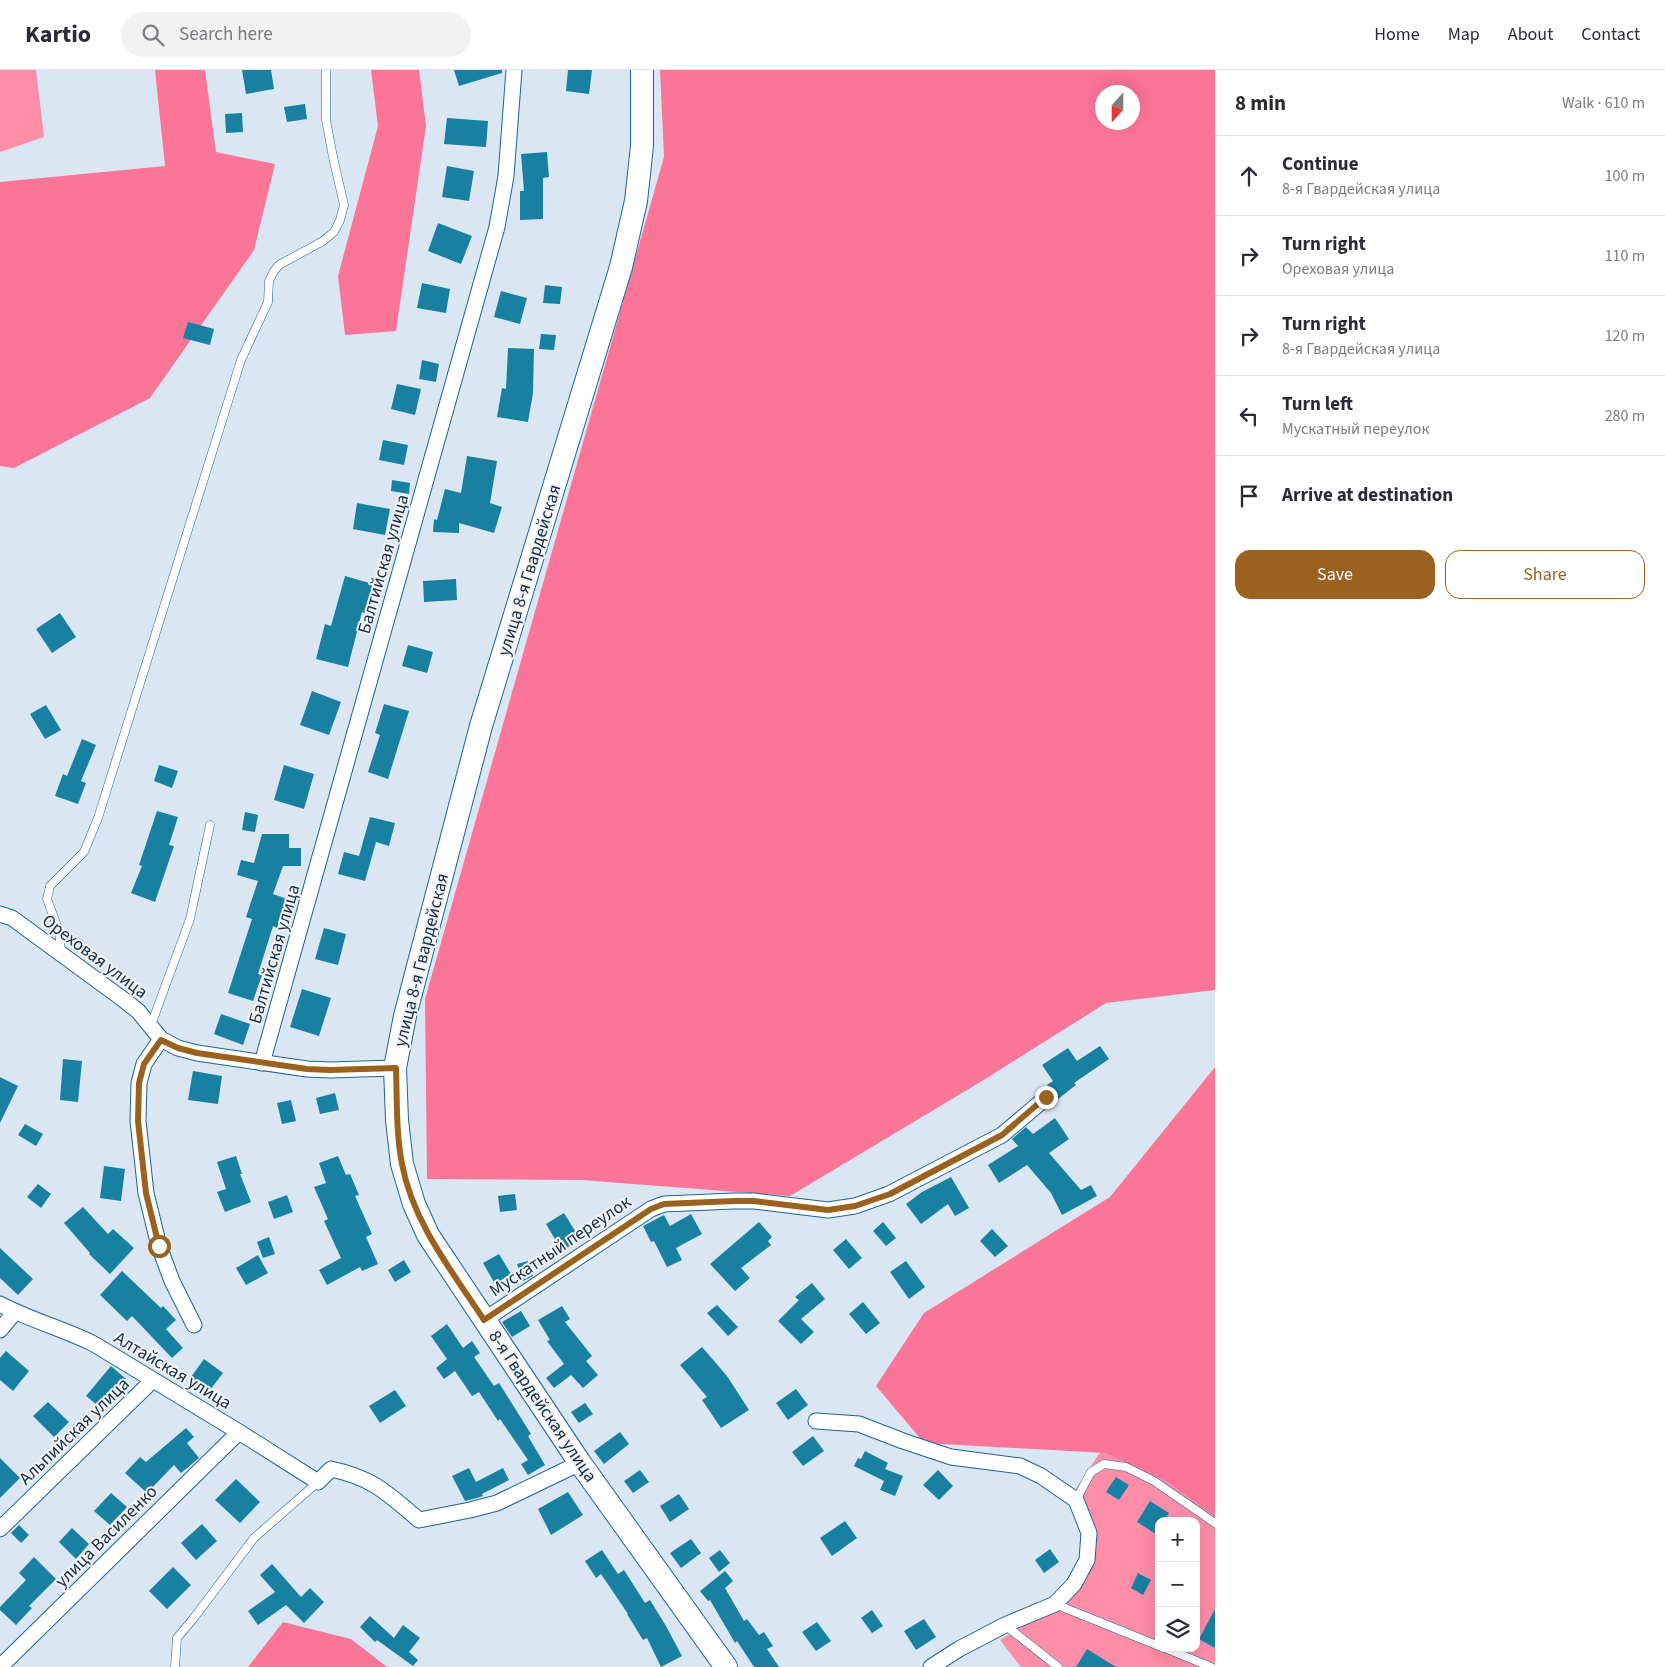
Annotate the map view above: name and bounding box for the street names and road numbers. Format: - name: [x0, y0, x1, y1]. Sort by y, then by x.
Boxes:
- street label: улица 8-я Гвардейская: [491, 481, 567, 659]
- street label: Балтийская улица: [352, 492, 415, 637]
- street label: улица 8-я Гвардейская: [388, 871, 455, 1050]
- street label: Балтийская улица: [243, 882, 306, 1027]
- street label: Ореховая улица: [37, 908, 153, 1004]
- street label: Мускатный переулок: [485, 1190, 636, 1303]
- street label: Алтайская улица: [109, 1325, 236, 1415]
- street label: 8-я Гвардейская улица: [482, 1325, 603, 1487]
- street label: Альпийская улица: [14, 1372, 135, 1491]
- street label: улица Василенко: [50, 1480, 163, 1593]

